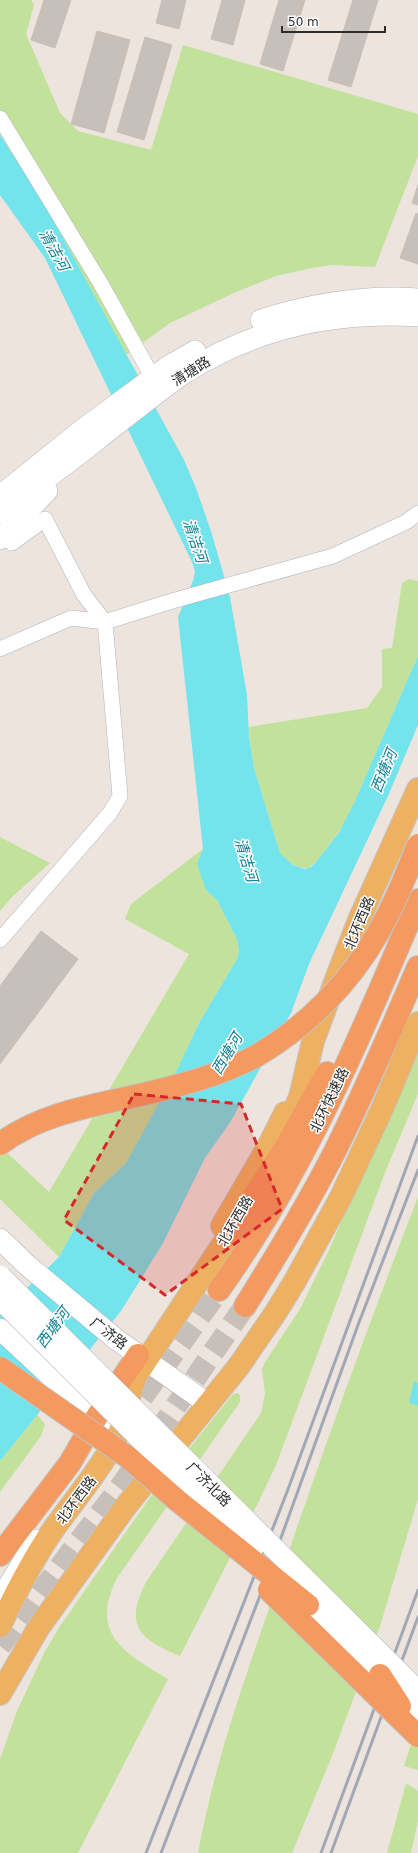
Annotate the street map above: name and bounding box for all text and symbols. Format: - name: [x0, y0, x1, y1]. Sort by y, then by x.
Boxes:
- scale bar: [282, 8, 385, 34]
- text: 50 m: [288, 15, 319, 29]
- water label: 清洁河: [35, 226, 74, 277]
- street label: 清塘路: [169, 353, 213, 389]
- water label: 清洁河: [179, 517, 212, 568]
- water label: 西塘河: [367, 744, 402, 795]
- water label: 清洁河: [231, 836, 262, 887]
- street label: 北环西路: [341, 894, 377, 952]
- water label: 西塘河: [208, 1028, 248, 1078]
- street label: 北环快速路: [306, 1065, 352, 1135]
- street label: 北环西路: [214, 1193, 256, 1249]
- water label: 西塘河: [32, 1302, 75, 1351]
- street label: 广济路: [88, 1314, 130, 1352]
- street label: 广济北路: [184, 1459, 234, 1509]
- street label: 北环西路: [53, 1473, 99, 1527]

